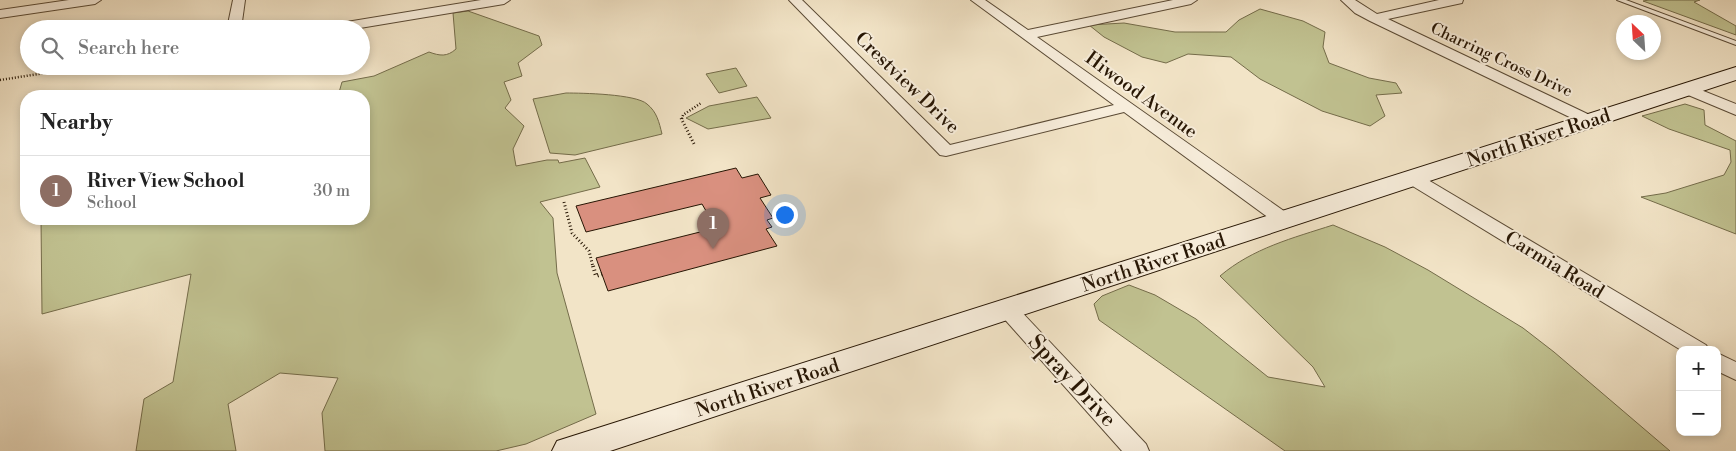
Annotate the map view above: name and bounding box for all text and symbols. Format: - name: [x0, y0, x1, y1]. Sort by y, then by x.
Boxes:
- north arrow: [1616, 15, 1661, 60]
- street label: Charring Cross Drive: [1427, 18, 1576, 102]
- search box: [20, 20, 370, 75]
- street label: Crestview Drive: [850, 27, 965, 139]
- icon: search: [38, 34, 66, 62]
- text: Search here: [78, 36, 179, 60]
- street label: Hiwood Avenue: [1081, 46, 1202, 144]
- street label: North River Road: [1463, 103, 1613, 173]
- text: Nearby: [40, 110, 113, 136]
- text: River View School: [87, 169, 244, 193]
- text: 1: [52, 181, 60, 201]
- text: 30 m: [313, 181, 350, 201]
- text: School: [87, 193, 136, 213]
- your location: [772, 202, 798, 228]
- pin: 1: [697, 208, 729, 249]
- street label: Carmia Road: [1500, 226, 1609, 304]
- street label: North River Road: [1078, 228, 1228, 298]
- street label: Spray Drive: [1022, 329, 1122, 433]
- map controls: [1676, 346, 1721, 436]
- button: +: [1676, 346, 1721, 391]
- street label: North River Road: [692, 353, 842, 423]
- button: −: [1676, 391, 1721, 436]

